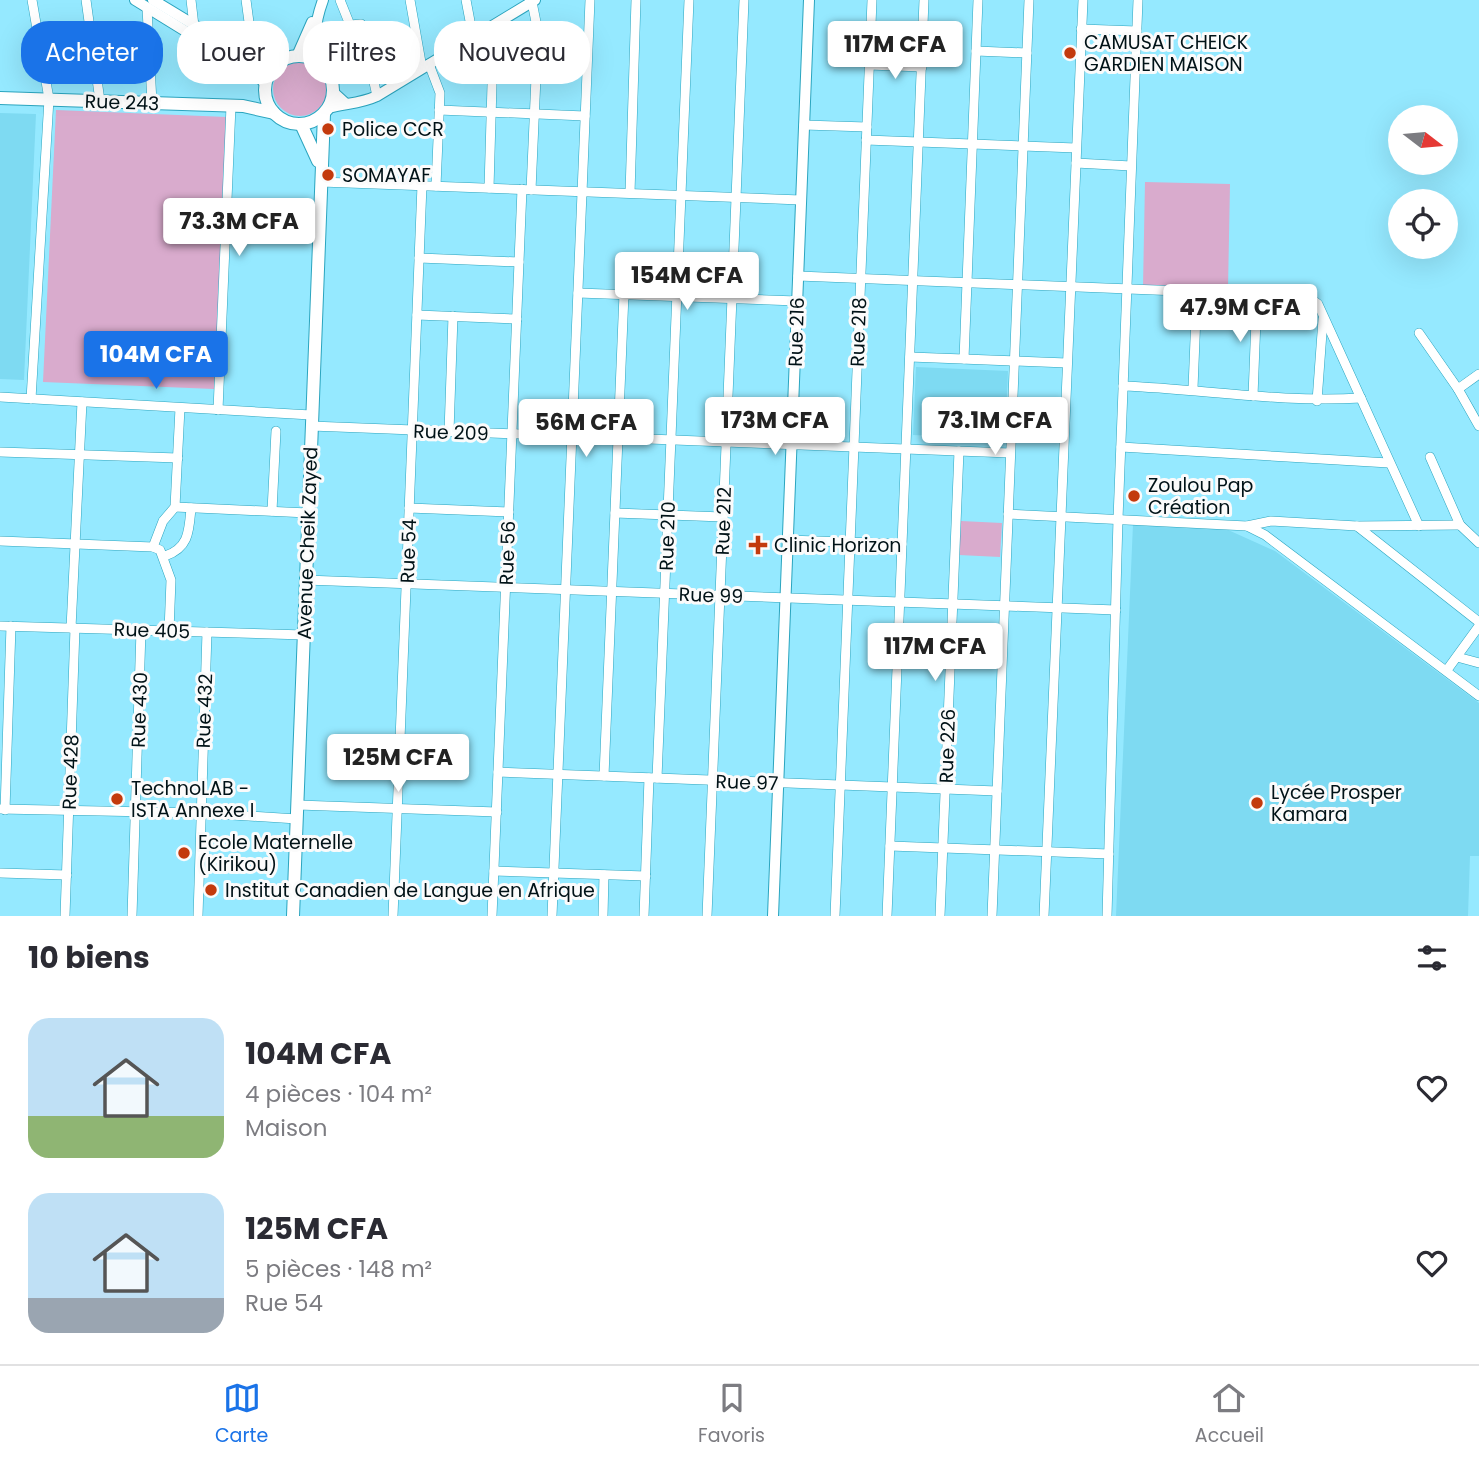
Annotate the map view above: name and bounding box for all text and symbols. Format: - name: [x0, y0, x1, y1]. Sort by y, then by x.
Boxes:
- chip: Acheter: [21, 21, 163, 84]
- chip: Louer: [177, 21, 289, 84]
- chip: Filtres: [303, 21, 420, 84]
- chip: Nouveau: [434, 21, 590, 84]
- pin: 117M CFA: [823, 22, 967, 81]
- text: 117M CFA: [844, 28, 946, 60]
- place label: CAMUSAT CHEICK GARDIEN MAISON: [1084, 29, 1248, 78]
- marker: CAMUSAT CHEICK GARDIEN MAISON: [1062, 45, 1078, 61]
- street label: Rue 243: [84, 88, 160, 117]
- north arrow: [1388, 105, 1458, 175]
- map controls: [1388, 105, 1458, 259]
- place label: Police CCR: [342, 116, 444, 143]
- marker: Police CCR: [320, 121, 336, 137]
- place label: SOMAYAF: [342, 162, 431, 189]
- marker: SOMAYAF: [320, 167, 336, 183]
- button: locate: [1388, 189, 1458, 259]
- pin: 73.3M CFA: [159, 198, 319, 258]
- text: 73.3M CFA: [179, 205, 299, 237]
- pin: 154M CFA: [615, 252, 759, 312]
- text: 154M CFA: [631, 259, 743, 291]
- pin: 47.9M CFA: [1160, 284, 1320, 344]
- text: 47.9M CFA: [1179, 291, 1301, 323]
- street label: Rue 216: [782, 297, 811, 367]
- street label: Rue 218: [844, 297, 873, 367]
- pin: 104M CFA: [84, 332, 228, 391]
- text: 104M CFA: [100, 338, 212, 370]
- pin: 173M CFA: [703, 398, 847, 457]
- pin: 73.1M CFA: [915, 398, 1075, 457]
- pin: 56M CFA: [521, 400, 651, 459]
- text: 173M CFA: [721, 404, 829, 436]
- text: 73.1M CFA: [938, 404, 1052, 436]
- text: 56M CFA: [535, 406, 637, 438]
- street label: Rue 209: [413, 418, 489, 447]
- street label: Avenue Cheik Zayed: [291, 446, 324, 640]
- place label: Zoulou Pap Création: [1148, 472, 1254, 521]
- street label: Rue 212: [709, 486, 738, 556]
- marker: Zoulou Pap Création: [1126, 488, 1142, 504]
- street label: Rue 210: [653, 501, 682, 571]
- street label: Rue 54: [394, 518, 423, 584]
- street label: Rue 56: [493, 520, 522, 586]
- place label: Clinic Horizon: [774, 532, 902, 559]
- marker: Clinic Horizon: [748, 535, 768, 555]
- street label: Rue 99: [678, 581, 744, 610]
- street label: Rue 405: [113, 616, 191, 645]
- pin: 117M CFA: [863, 624, 1007, 683]
- text: 117M CFA: [884, 630, 986, 662]
- street label: Rue 430: [125, 672, 154, 748]
- street label: Rue 432: [190, 673, 219, 749]
- street label: Rue 226: [933, 708, 962, 784]
- street label: Rue 428: [56, 734, 85, 810]
- pin: 125M CFA: [326, 734, 470, 794]
- text: 125M CFA: [343, 741, 453, 773]
- street label: Rue 97: [715, 768, 779, 797]
- place label: TechnoLAB - ISTA Annexe I: [131, 775, 255, 824]
- place label: Lycée Prosper Kamara: [1271, 779, 1402, 828]
- marker: TechnoLAB - ISTA Annexe I: [109, 791, 125, 807]
- marker: Lycée Prosper Kamara: [1249, 795, 1265, 811]
- place label: Ecole Maternelle (Kirikou): [198, 829, 353, 878]
- marker: Ecole Maternelle (Kirikou): [176, 845, 192, 861]
- place label: Institut Canadien de Langue en Afrique: [225, 877, 595, 904]
- marker: Institut Canadien de Langue en Afrique: [203, 882, 219, 898]
- text: 10 biens: [28, 936, 150, 979]
- icon: filters: [1413, 939, 1451, 977]
- text: 104M CFA: [245, 1032, 391, 1075]
- icon: home: [84, 1046, 168, 1130]
- icon: heart: [1413, 1069, 1451, 1107]
- text: 4 pièces · 104 m²: [245, 1078, 432, 1110]
- text: Maison: [245, 1112, 327, 1144]
- text: 125M CFA: [245, 1207, 388, 1250]
- icon: home: [84, 1221, 168, 1305]
- icon: heart: [1413, 1244, 1451, 1282]
- text: 5 pièces · 148 m²: [245, 1253, 432, 1285]
- text: Rue 54: [245, 1287, 323, 1319]
- tab: Carte: [215, 1379, 268, 1450]
- tab: Favoris: [698, 1379, 765, 1450]
- tab: Accueil: [1195, 1379, 1264, 1450]

